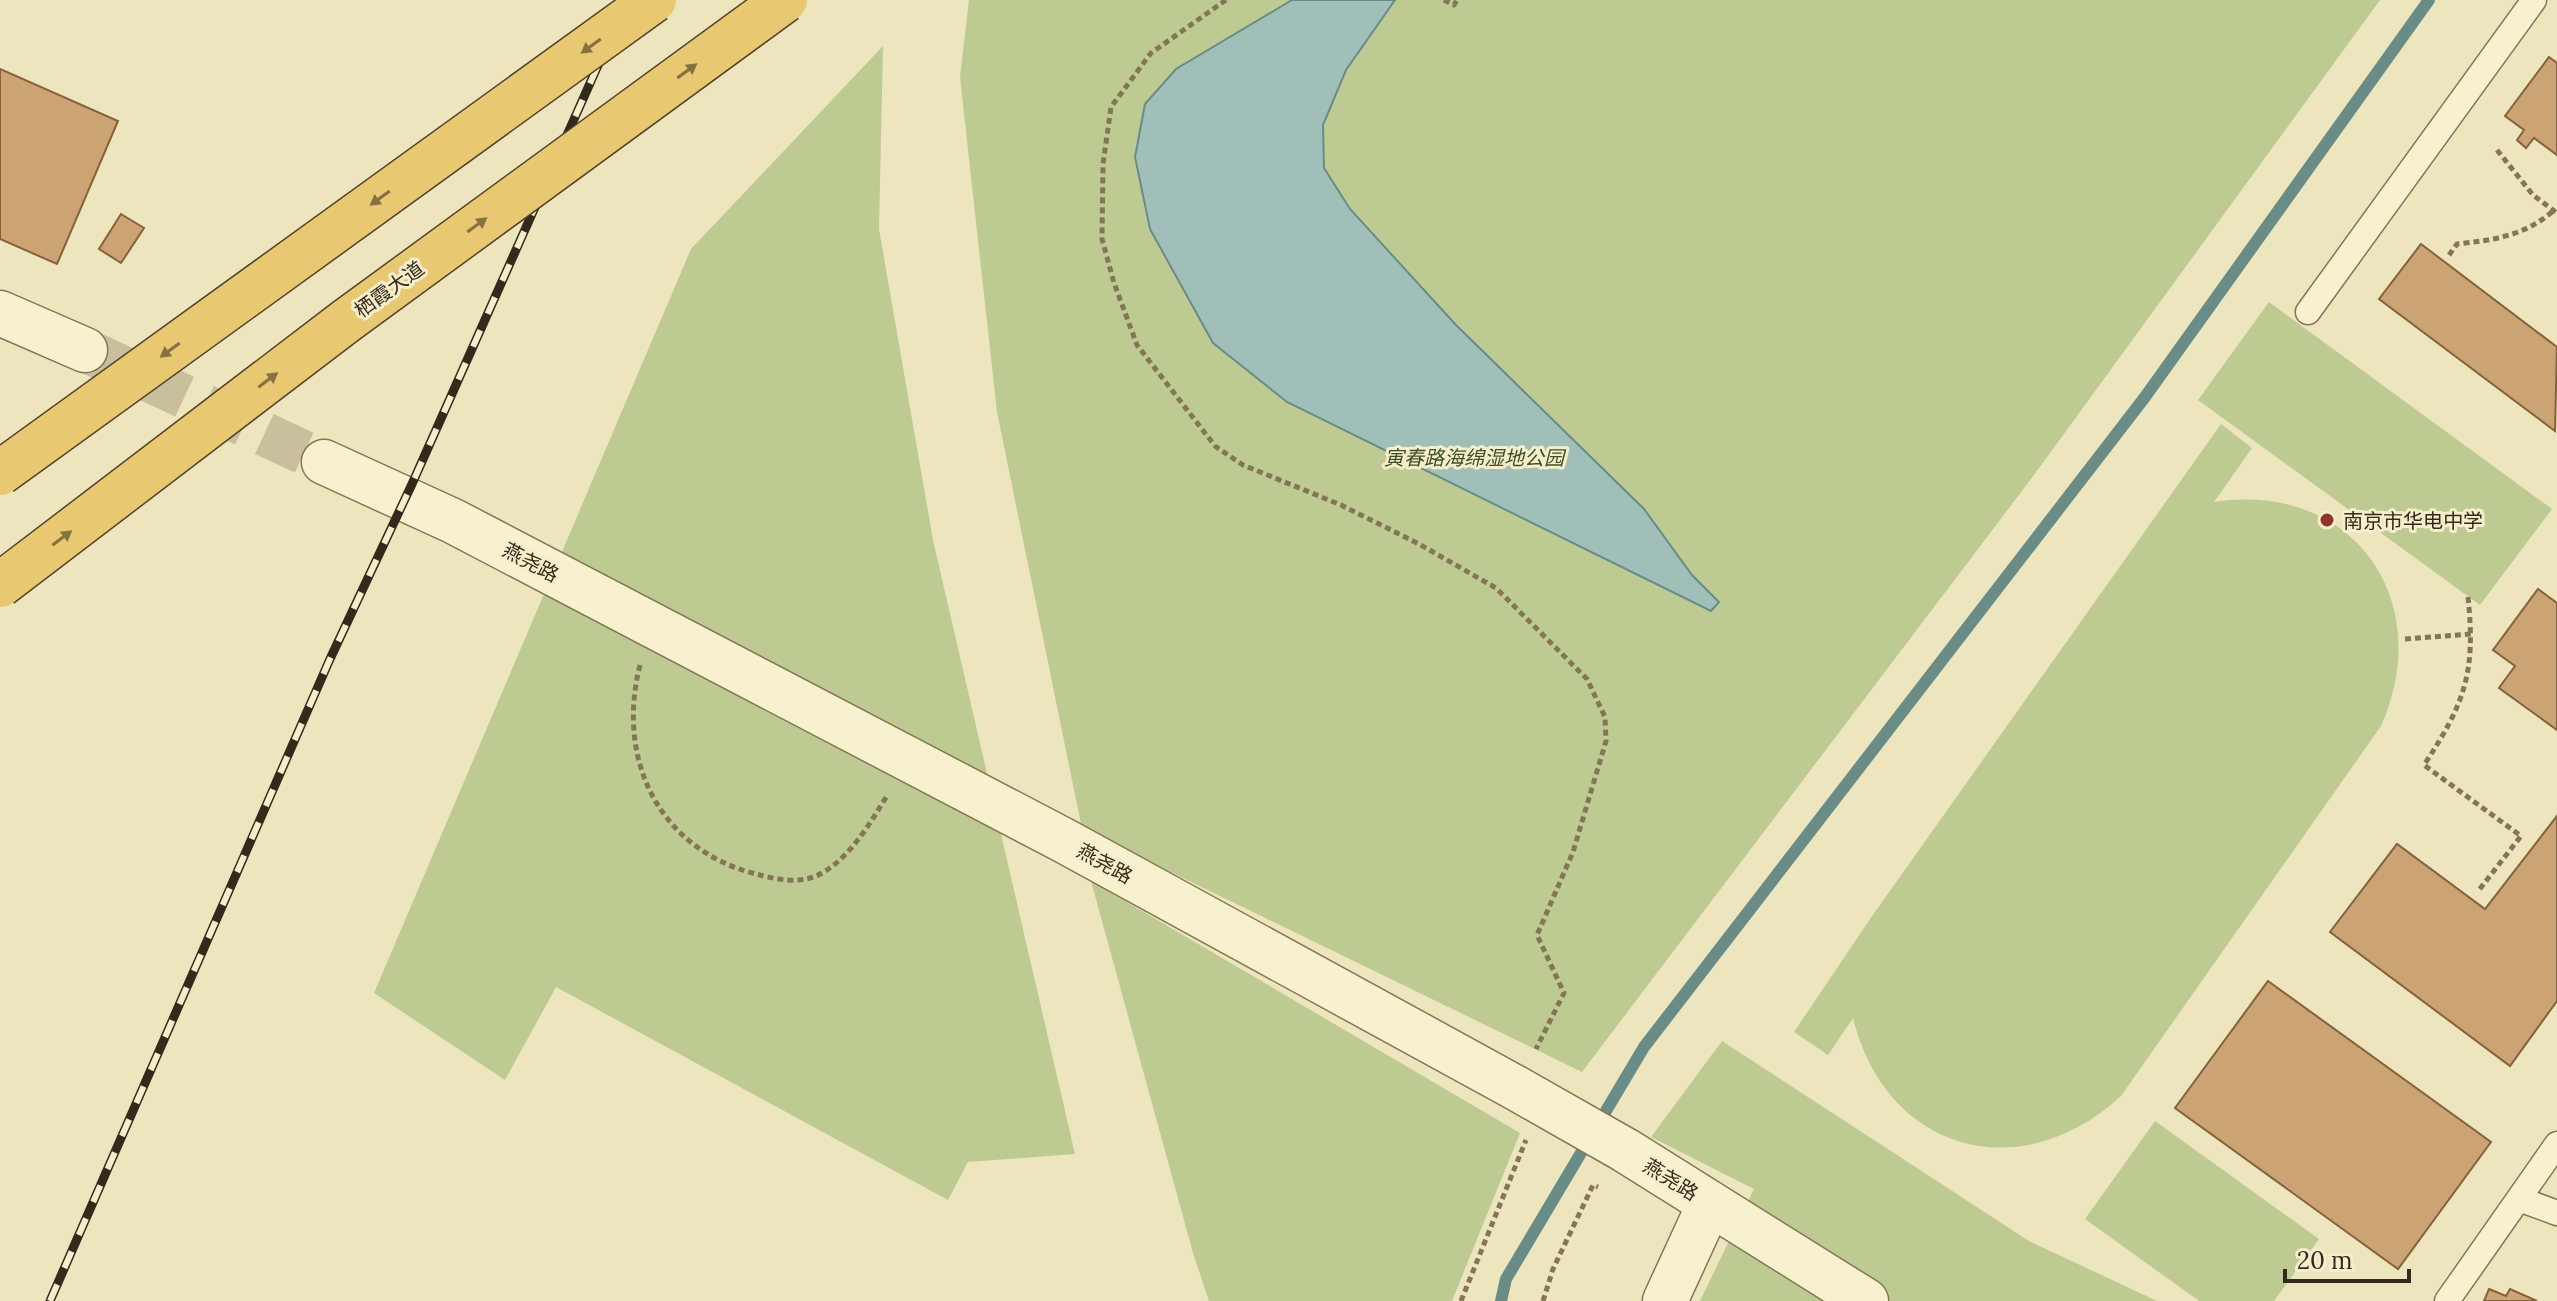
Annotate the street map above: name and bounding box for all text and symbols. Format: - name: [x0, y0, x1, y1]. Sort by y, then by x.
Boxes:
- one-way arrow: [580, 38, 602, 54]
- one-way arrow: [677, 64, 697, 80]
- one-way arrow: [370, 190, 391, 205]
- one-way arrow: [466, 217, 488, 233]
- street label: 栖霞大道: [349, 255, 429, 323]
- one-way arrow: [159, 342, 180, 358]
- one-way arrow: [258, 373, 279, 389]
- park label: 寅春路海绵湿地公园: [1384, 445, 1567, 470]
- place label: 南京市华电中学: [2343, 508, 2483, 533]
- marker: 南京市华电中学: [2318, 511, 2336, 529]
- one-way arrow: [52, 531, 72, 547]
- street label: 燕尧路: [499, 537, 563, 587]
- street label: 燕尧路: [1073, 838, 1137, 888]
- street label: 燕尧路: [1639, 1153, 1703, 1205]
- scale bar: [2285, 1233, 2409, 1283]
- text: 20 m: [2297, 1245, 2353, 1276]

